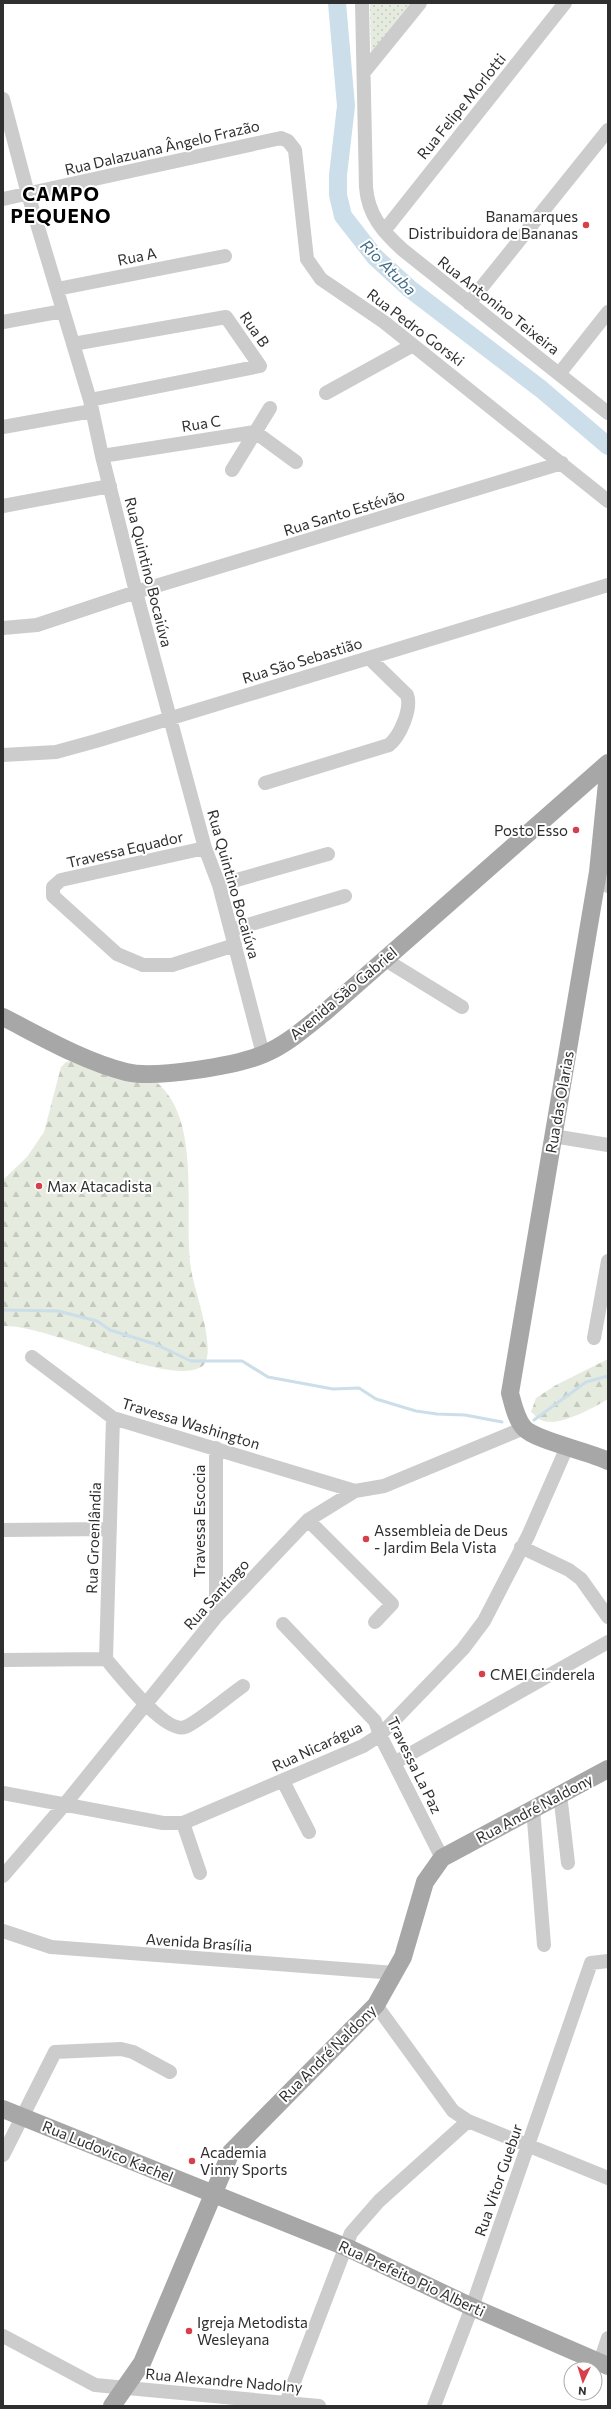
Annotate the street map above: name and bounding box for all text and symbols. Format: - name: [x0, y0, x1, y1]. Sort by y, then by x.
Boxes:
- street label: Rua Felipe Morlotti: [413, 50, 509, 162]
- street label: Rua Dalazuana Ângelo Frazão: [63, 115, 261, 178]
- district label: CAMPO PEQUENO: [10, 182, 112, 227]
- place label: Banamarques Distribuidora de Bananas: [408, 207, 578, 242]
- marker: Banamarques Distribuidora de Bananas: [581, 220, 591, 230]
- water label: Rio Atuba: [357, 235, 421, 299]
- street label: Rua A: [116, 243, 158, 269]
- street label: Rua Antonino Teixeira: [435, 252, 563, 358]
- street label: Rua Pedro Gorski: [364, 285, 468, 369]
- street label: Rua B: [237, 308, 274, 350]
- street label: Rua C: [180, 411, 222, 435]
- street label: Rua Santo Estévão: [281, 485, 407, 539]
- street label: Rua Quintino Bocaiúva: [122, 495, 176, 649]
- street label: Rua São Sebastião: [240, 633, 364, 687]
- street label: Rua Quintino Bocaiúva: [204, 807, 264, 961]
- place label: Posto Esso: [494, 821, 568, 839]
- marker: Posto Esso: [571, 825, 581, 835]
- street label: Travessa Equador: [65, 827, 185, 871]
- street label: Avenida São Gabriel: [286, 943, 400, 1043]
- street label: Rua das Olarias: [541, 1049, 577, 1155]
- place label: Max Atacadista: [47, 1177, 152, 1195]
- marker: Max Atacadista: [34, 1181, 44, 1191]
- street label: Travessa Washington: [120, 1393, 262, 1453]
- street label: Travessa Escocia: [190, 1465, 208, 1577]
- street label: Rua Groenlândia: [82, 1482, 104, 1594]
- place label: Assembleia de Deus - Jardim Bela Vista: [374, 1521, 508, 1556]
- marker: Assembleia de Deus - Jardim Bela Vista: [361, 1534, 371, 1544]
- street label: Rua Santiago: [180, 1555, 253, 1633]
- place label: CMEI Cinderela: [490, 1665, 595, 1683]
- marker: CMEI Cinderela: [477, 1669, 487, 1679]
- street label: Travessa La Paz: [384, 1714, 446, 1816]
- street label: Rua Nicarágua: [269, 1717, 365, 1775]
- street label: Rua André Naldony: [472, 1769, 596, 1846]
- street label: Avenida Brasília: [145, 1929, 253, 1955]
- street label: Rua André Naldony: [275, 2001, 379, 2105]
- street label: Rua Ludovico Kachel: [40, 2116, 176, 2186]
- street label: Rua Vitor Guebur: [470, 2121, 526, 2239]
- place label: Academia Vinny Sports: [200, 2143, 288, 2178]
- marker: Academia Vinny Sports: [187, 2156, 197, 2166]
- street label: Rua Prefeito Pio Alberti: [336, 2236, 488, 2320]
- place label: Igreja Metodista Wesleyana: [197, 2313, 308, 2348]
- marker: Igreja Metodista Wesleyana: [184, 2326, 194, 2336]
- north arrow: [563, 2361, 603, 2401]
- street label: Rua Alexandre Nadolny: [145, 2364, 303, 2396]
- text: N: [578, 2385, 587, 2398]

